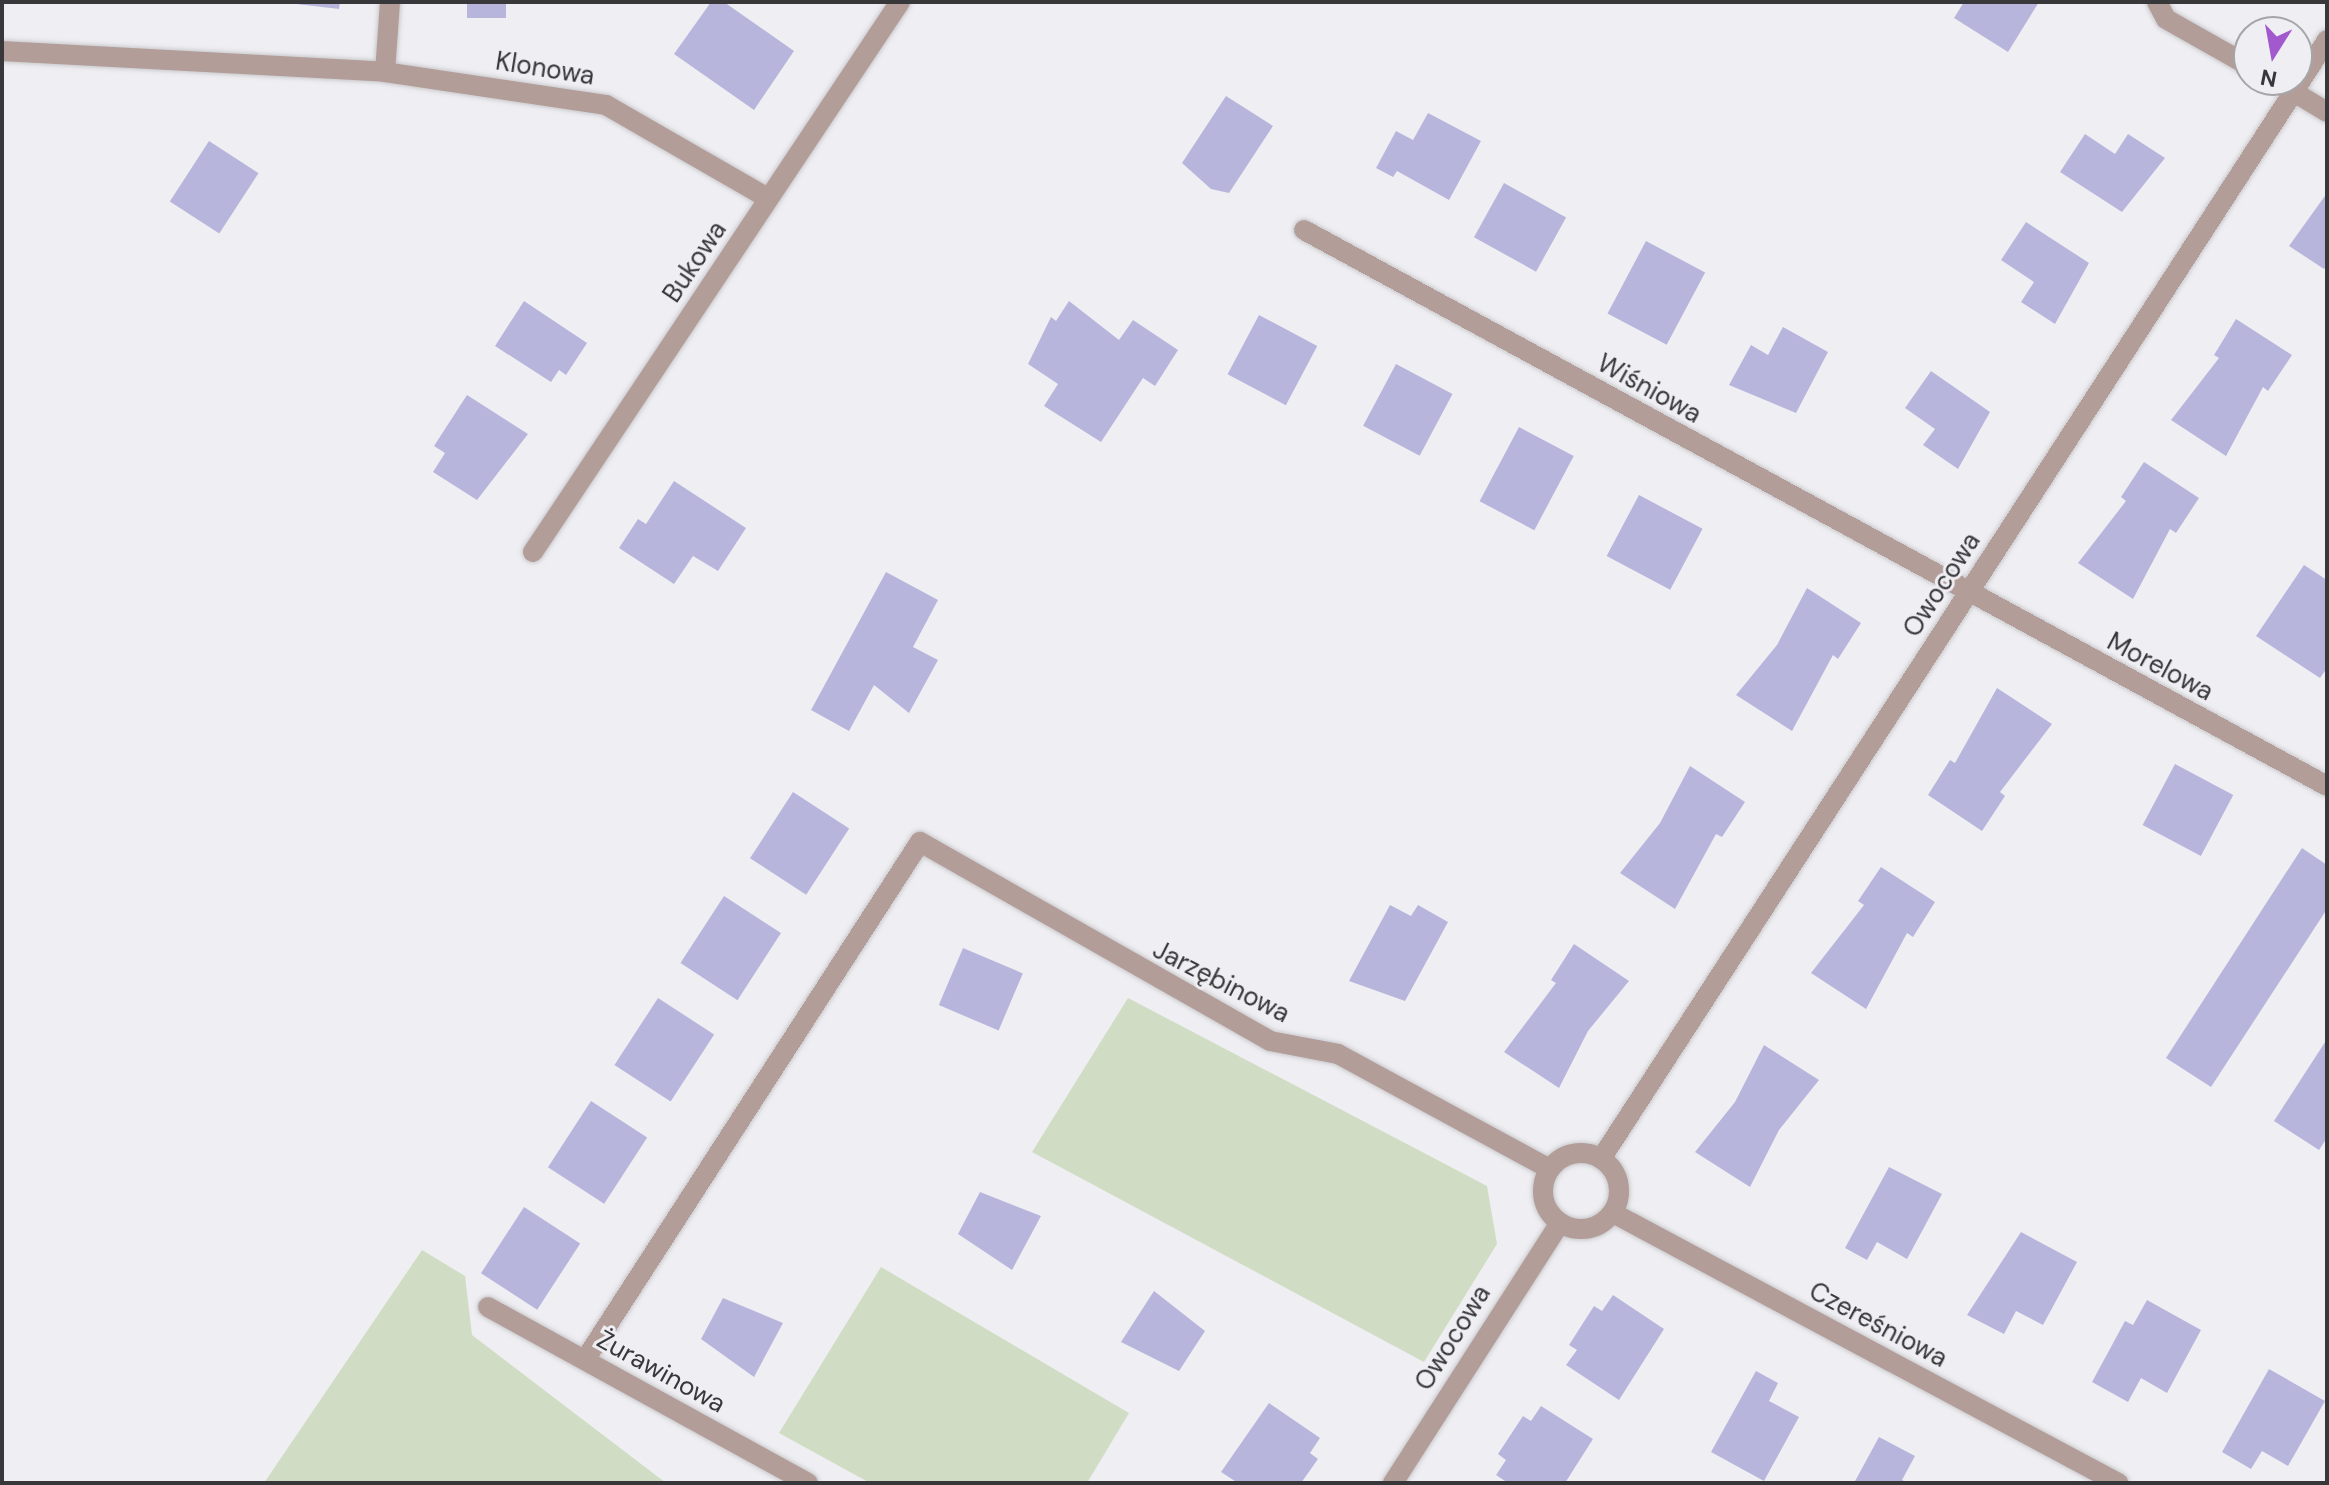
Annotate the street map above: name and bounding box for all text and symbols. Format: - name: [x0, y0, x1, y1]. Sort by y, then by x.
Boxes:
- north arrow: [2233, 16, 2313, 96]
- street label: Klonowa: [493, 46, 597, 92]
- text: N: [2258, 62, 2279, 94]
- street label: Bukowa: [657, 215, 733, 309]
- street label: Wiśniowa: [1592, 348, 1706, 430]
- street label: Owocowa: [1897, 527, 1987, 643]
- street label: Morelowa: [2102, 626, 2218, 708]
- street label: Jarzębinowa: [1147, 934, 1295, 1030]
- street label: Czereśniowa: [1804, 1276, 1952, 1374]
- street label: Owocowa: [1408, 1280, 1498, 1396]
- street label: Żurawinowa: [591, 1324, 731, 1420]

